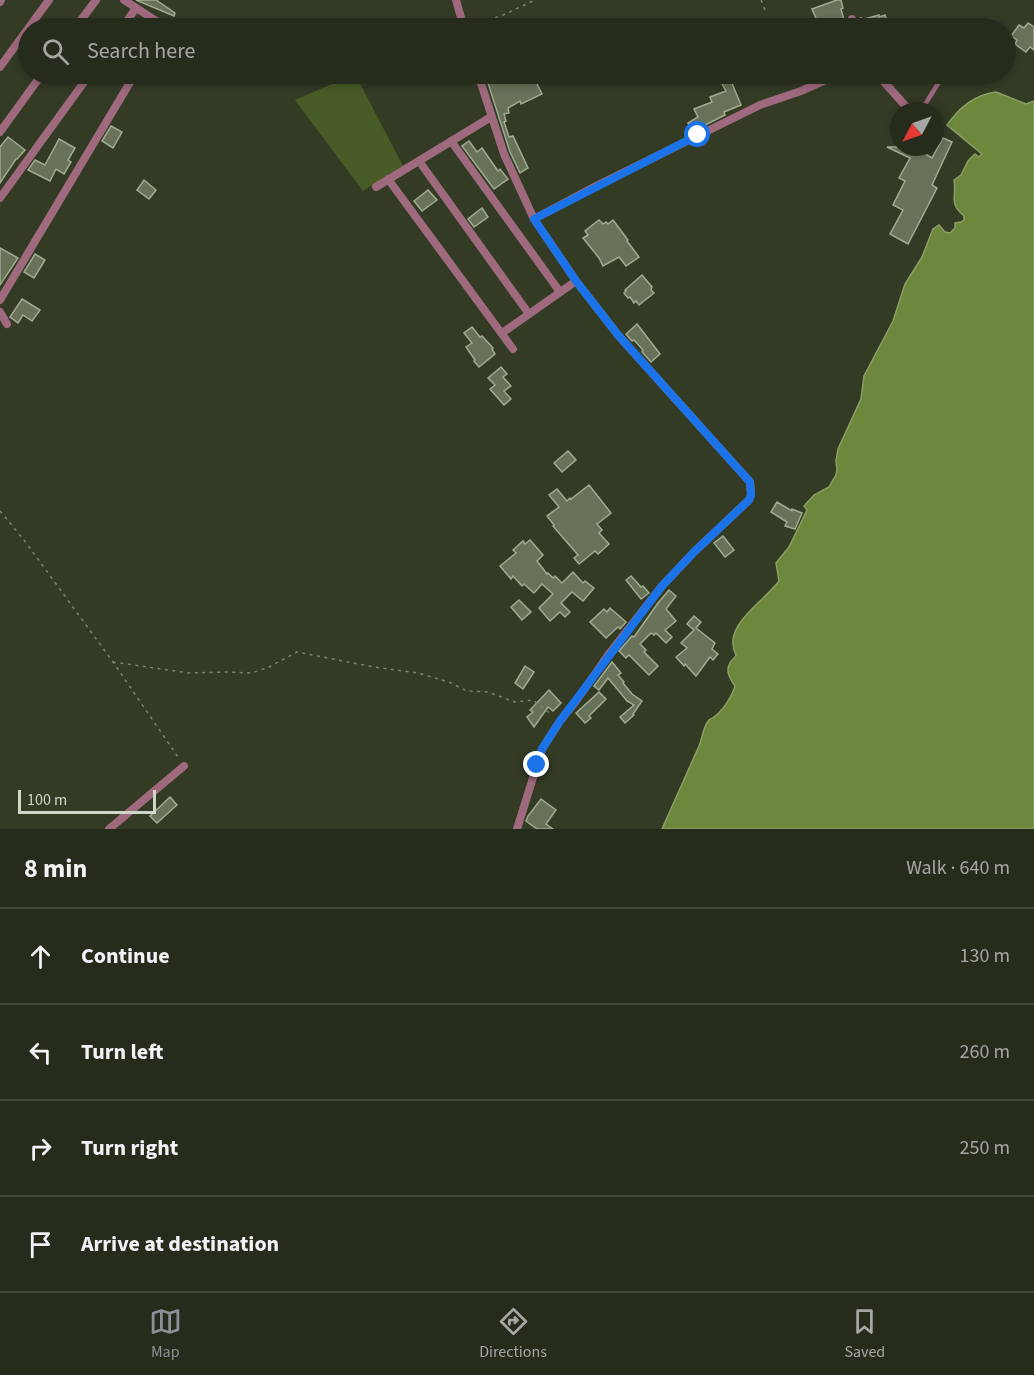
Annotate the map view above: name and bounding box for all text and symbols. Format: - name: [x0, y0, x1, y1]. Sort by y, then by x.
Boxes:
- search box: [18, 18, 1016, 84]
- icon: search: [39, 35, 72, 68]
- text: Search here: [87, 35, 195, 67]
- north arrow: [890, 102, 944, 156]
- route start: [684, 121, 710, 147]
- route end: [523, 751, 549, 777]
- scale bar: [18, 787, 156, 814]
- text: 100 m: [27, 789, 67, 811]
- text: 8 min: [24, 850, 87, 887]
- text: Walk · 640 m: [906, 854, 1010, 882]
- icon: ahead: [24, 940, 57, 973]
- text: Continue: [81, 940, 170, 972]
- text: 130 m: [960, 942, 1010, 970]
- icon: left: [24, 1036, 57, 1069]
- text: Turn left: [81, 1036, 163, 1068]
- text: 260 m: [960, 1038, 1010, 1066]
- icon: right: [24, 1132, 57, 1165]
- text: Turn right: [81, 1132, 178, 1164]
- text: 250 m: [960, 1134, 1010, 1162]
- icon: arrive: [24, 1228, 57, 1261]
- text: Arrive at destination: [81, 1228, 279, 1260]
- tab: Map: [149, 1305, 182, 1363]
- tab: Directions: [479, 1305, 547, 1363]
- tab: Saved: [844, 1305, 885, 1363]

